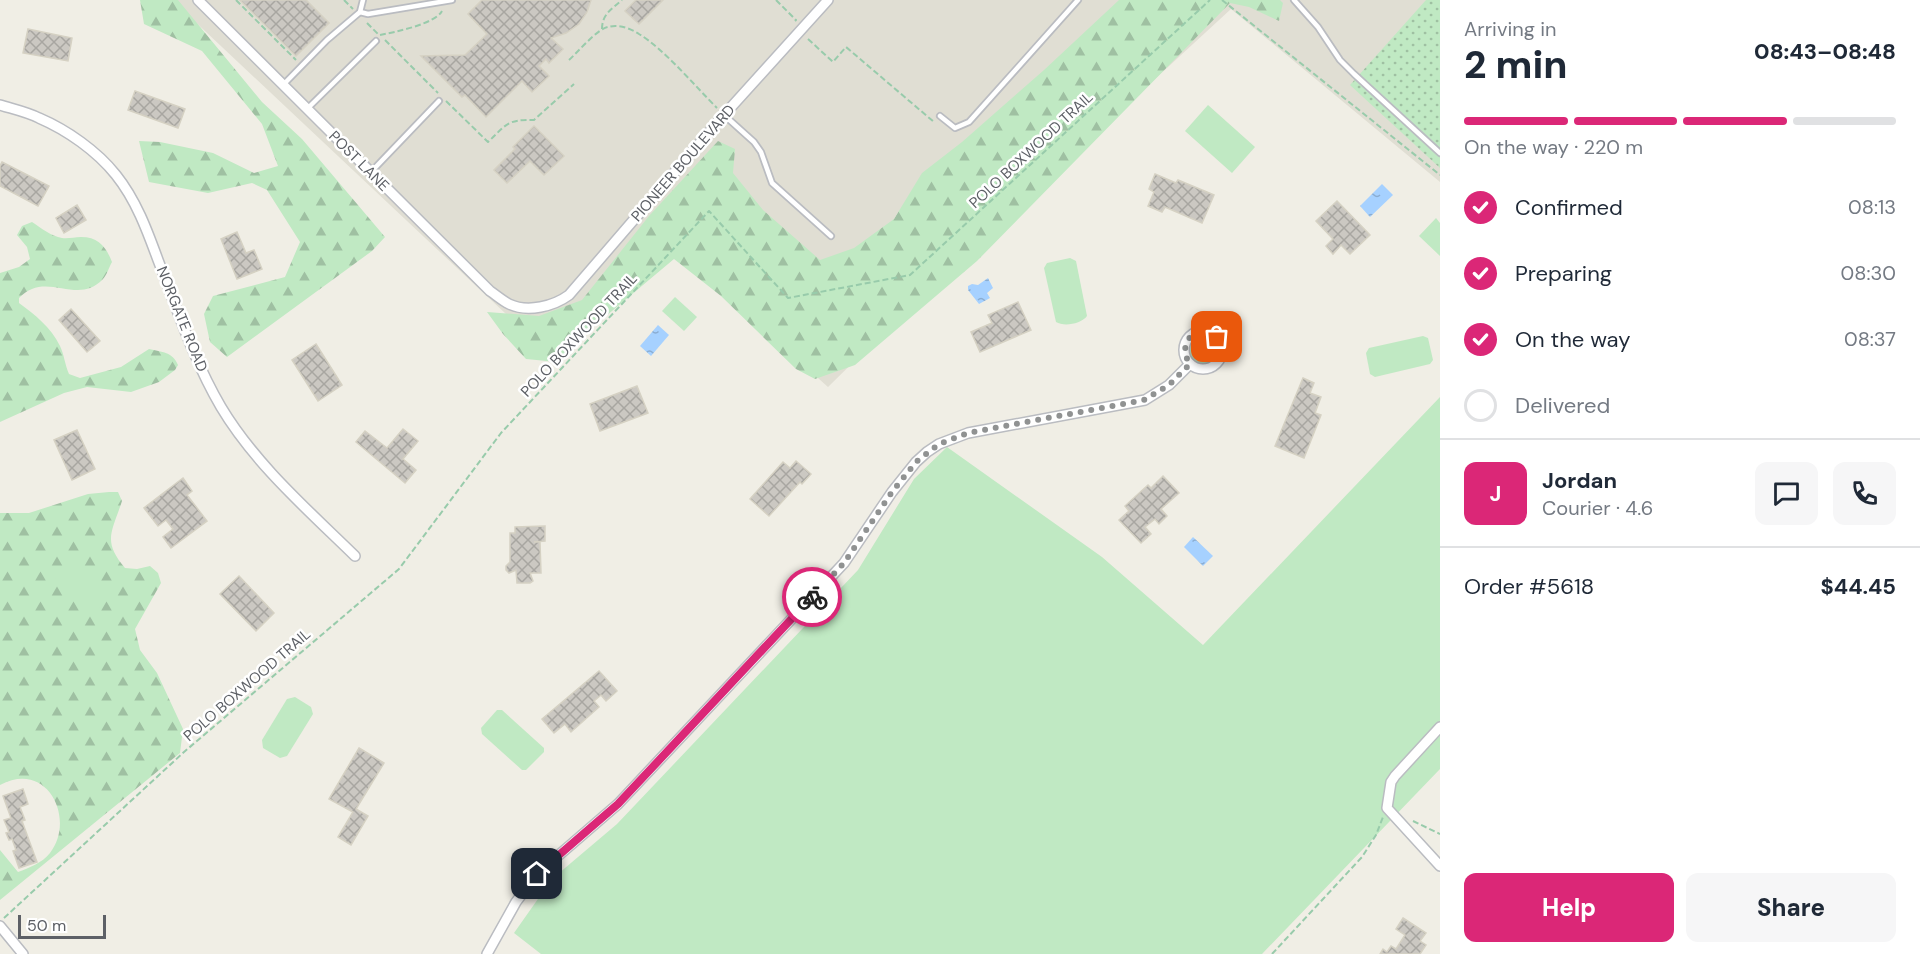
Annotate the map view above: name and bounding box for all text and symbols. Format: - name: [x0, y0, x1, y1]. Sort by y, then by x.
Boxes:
- text: Arriving in: [1464, 16, 1556, 42]
- text: 08:43–08:48: [1754, 37, 1896, 66]
- text: 2 min: [1464, 39, 1568, 90]
- street label: POLO BOXWOOD TRAIL: [965, 87, 1097, 213]
- street label: PIONEER BOULEVARD: [627, 100, 739, 226]
- street label: POST LANE: [324, 126, 394, 196]
- text: On the way · 220 m: [1464, 134, 1643, 160]
- icon: check: [1464, 191, 1497, 224]
- text: Confirmed: [1515, 193, 1623, 222]
- text: 08:13: [1848, 194, 1896, 220]
- icon: check: [1464, 257, 1497, 290]
- text: Preparing: [1515, 259, 1612, 288]
- text: 08:30: [1841, 260, 1896, 286]
- street label: NORGATE ROAD: [152, 263, 212, 375]
- street label: POLO BOXWOOD TRAIL: [516, 269, 642, 401]
- pin: [1191, 311, 1242, 362]
- icon: bag: [1200, 320, 1233, 353]
- icon: check: [1464, 323, 1497, 356]
- text: On the way: [1515, 325, 1630, 354]
- text: 08:37: [1844, 326, 1896, 352]
- text: Delivered: [1515, 391, 1610, 420]
- button: chat: [1755, 462, 1818, 525]
- button: phone: [1833, 462, 1896, 525]
- text: Jordan: [1542, 466, 1617, 495]
- text: J: [1490, 479, 1501, 508]
- text: Courier · 4.6: [1542, 495, 1653, 521]
- courier: [782, 567, 842, 627]
- text: Order #5618: [1464, 572, 1594, 601]
- text: $44.45: [1821, 572, 1896, 601]
- icon: bike: [796, 581, 829, 614]
- street label: POLO BOXWOOD TRAIL: [179, 624, 315, 746]
- pin: [511, 848, 562, 899]
- icon: home: [520, 857, 553, 890]
- button: Help: [1464, 873, 1674, 942]
- button: Share: [1686, 873, 1896, 942]
- scale bar: [18, 912, 106, 940]
- text: 50 m: [27, 915, 66, 936]

